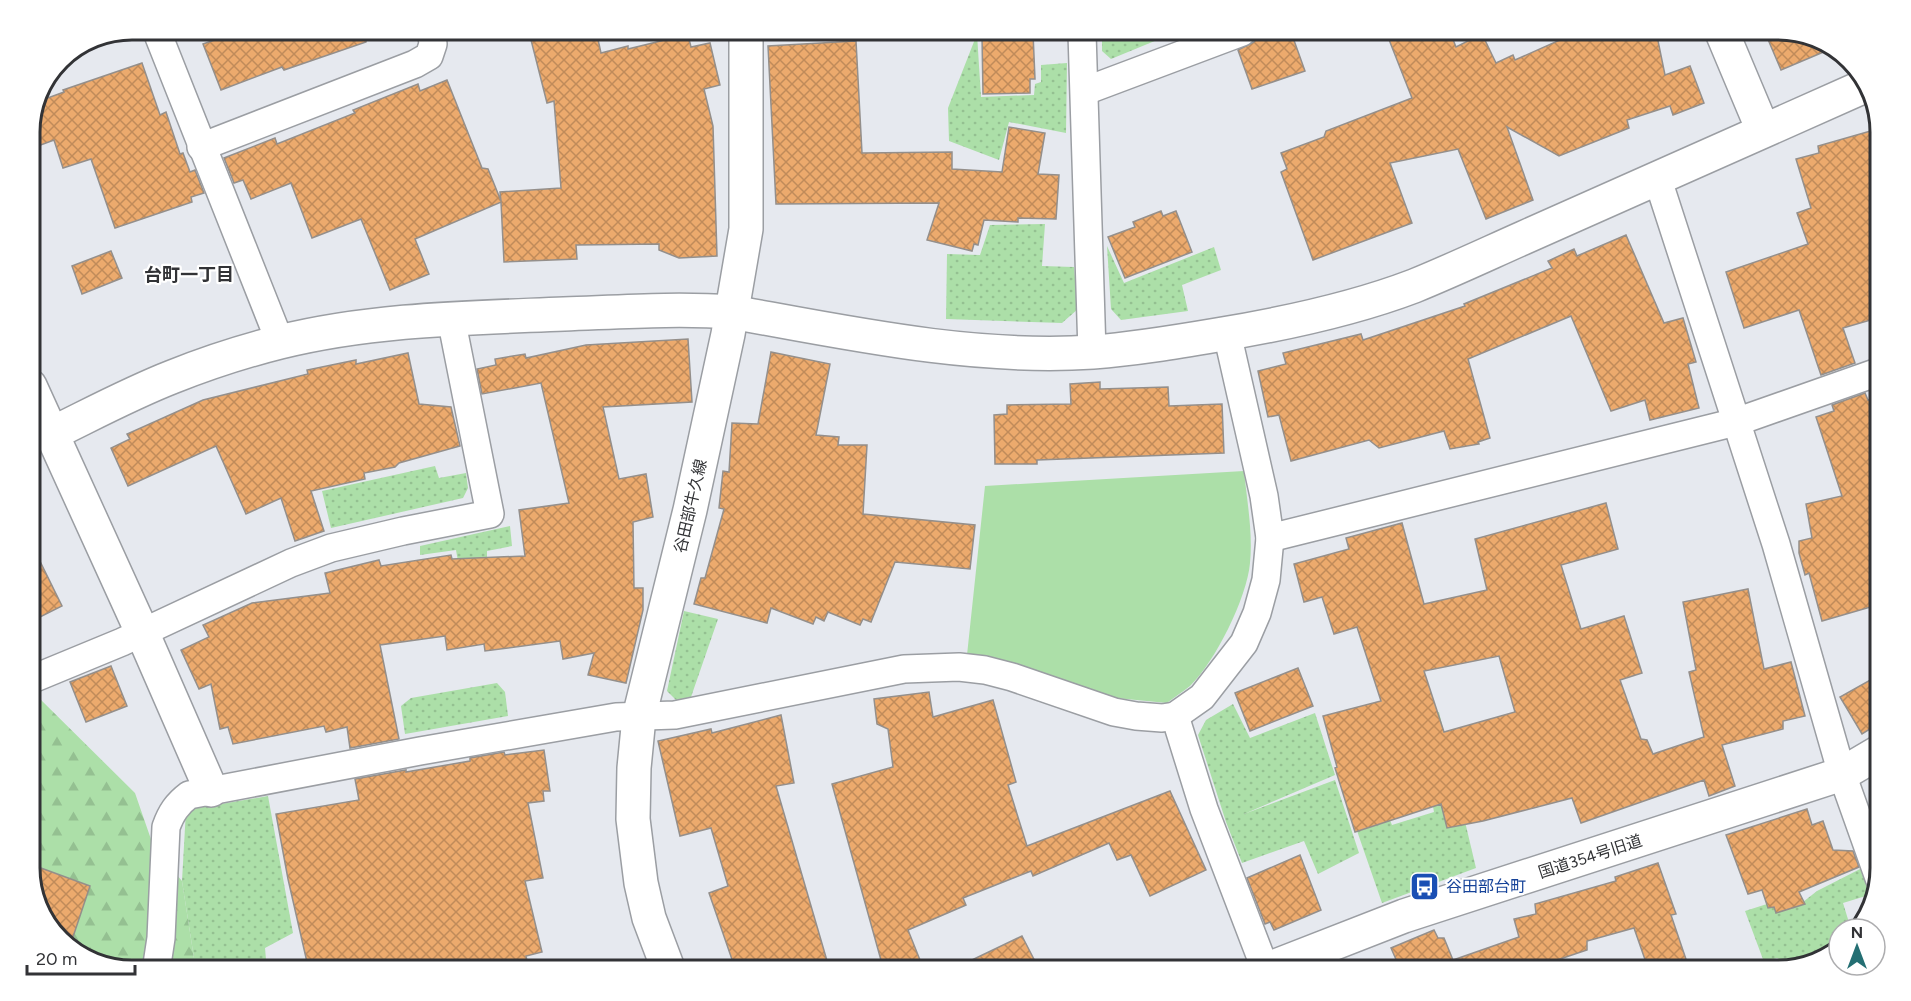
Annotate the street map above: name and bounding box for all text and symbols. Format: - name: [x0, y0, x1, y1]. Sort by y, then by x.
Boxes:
- district label: 台町一丁目: [144, 264, 234, 286]
- street label: 谷田部牛久線: [670, 457, 711, 555]
- street label: 国道354号旧道: [1536, 831, 1644, 882]
- bus stop icon: 谷田部台町: [1409, 870, 1441, 902]
- place label: 谷田部台町: [1446, 877, 1526, 896]
- north arrow: [1827, 917, 1887, 977]
- text: N: [1851, 923, 1863, 942]
- scale bar: [27, 938, 135, 976]
- text: 20 m: [36, 948, 77, 970]

